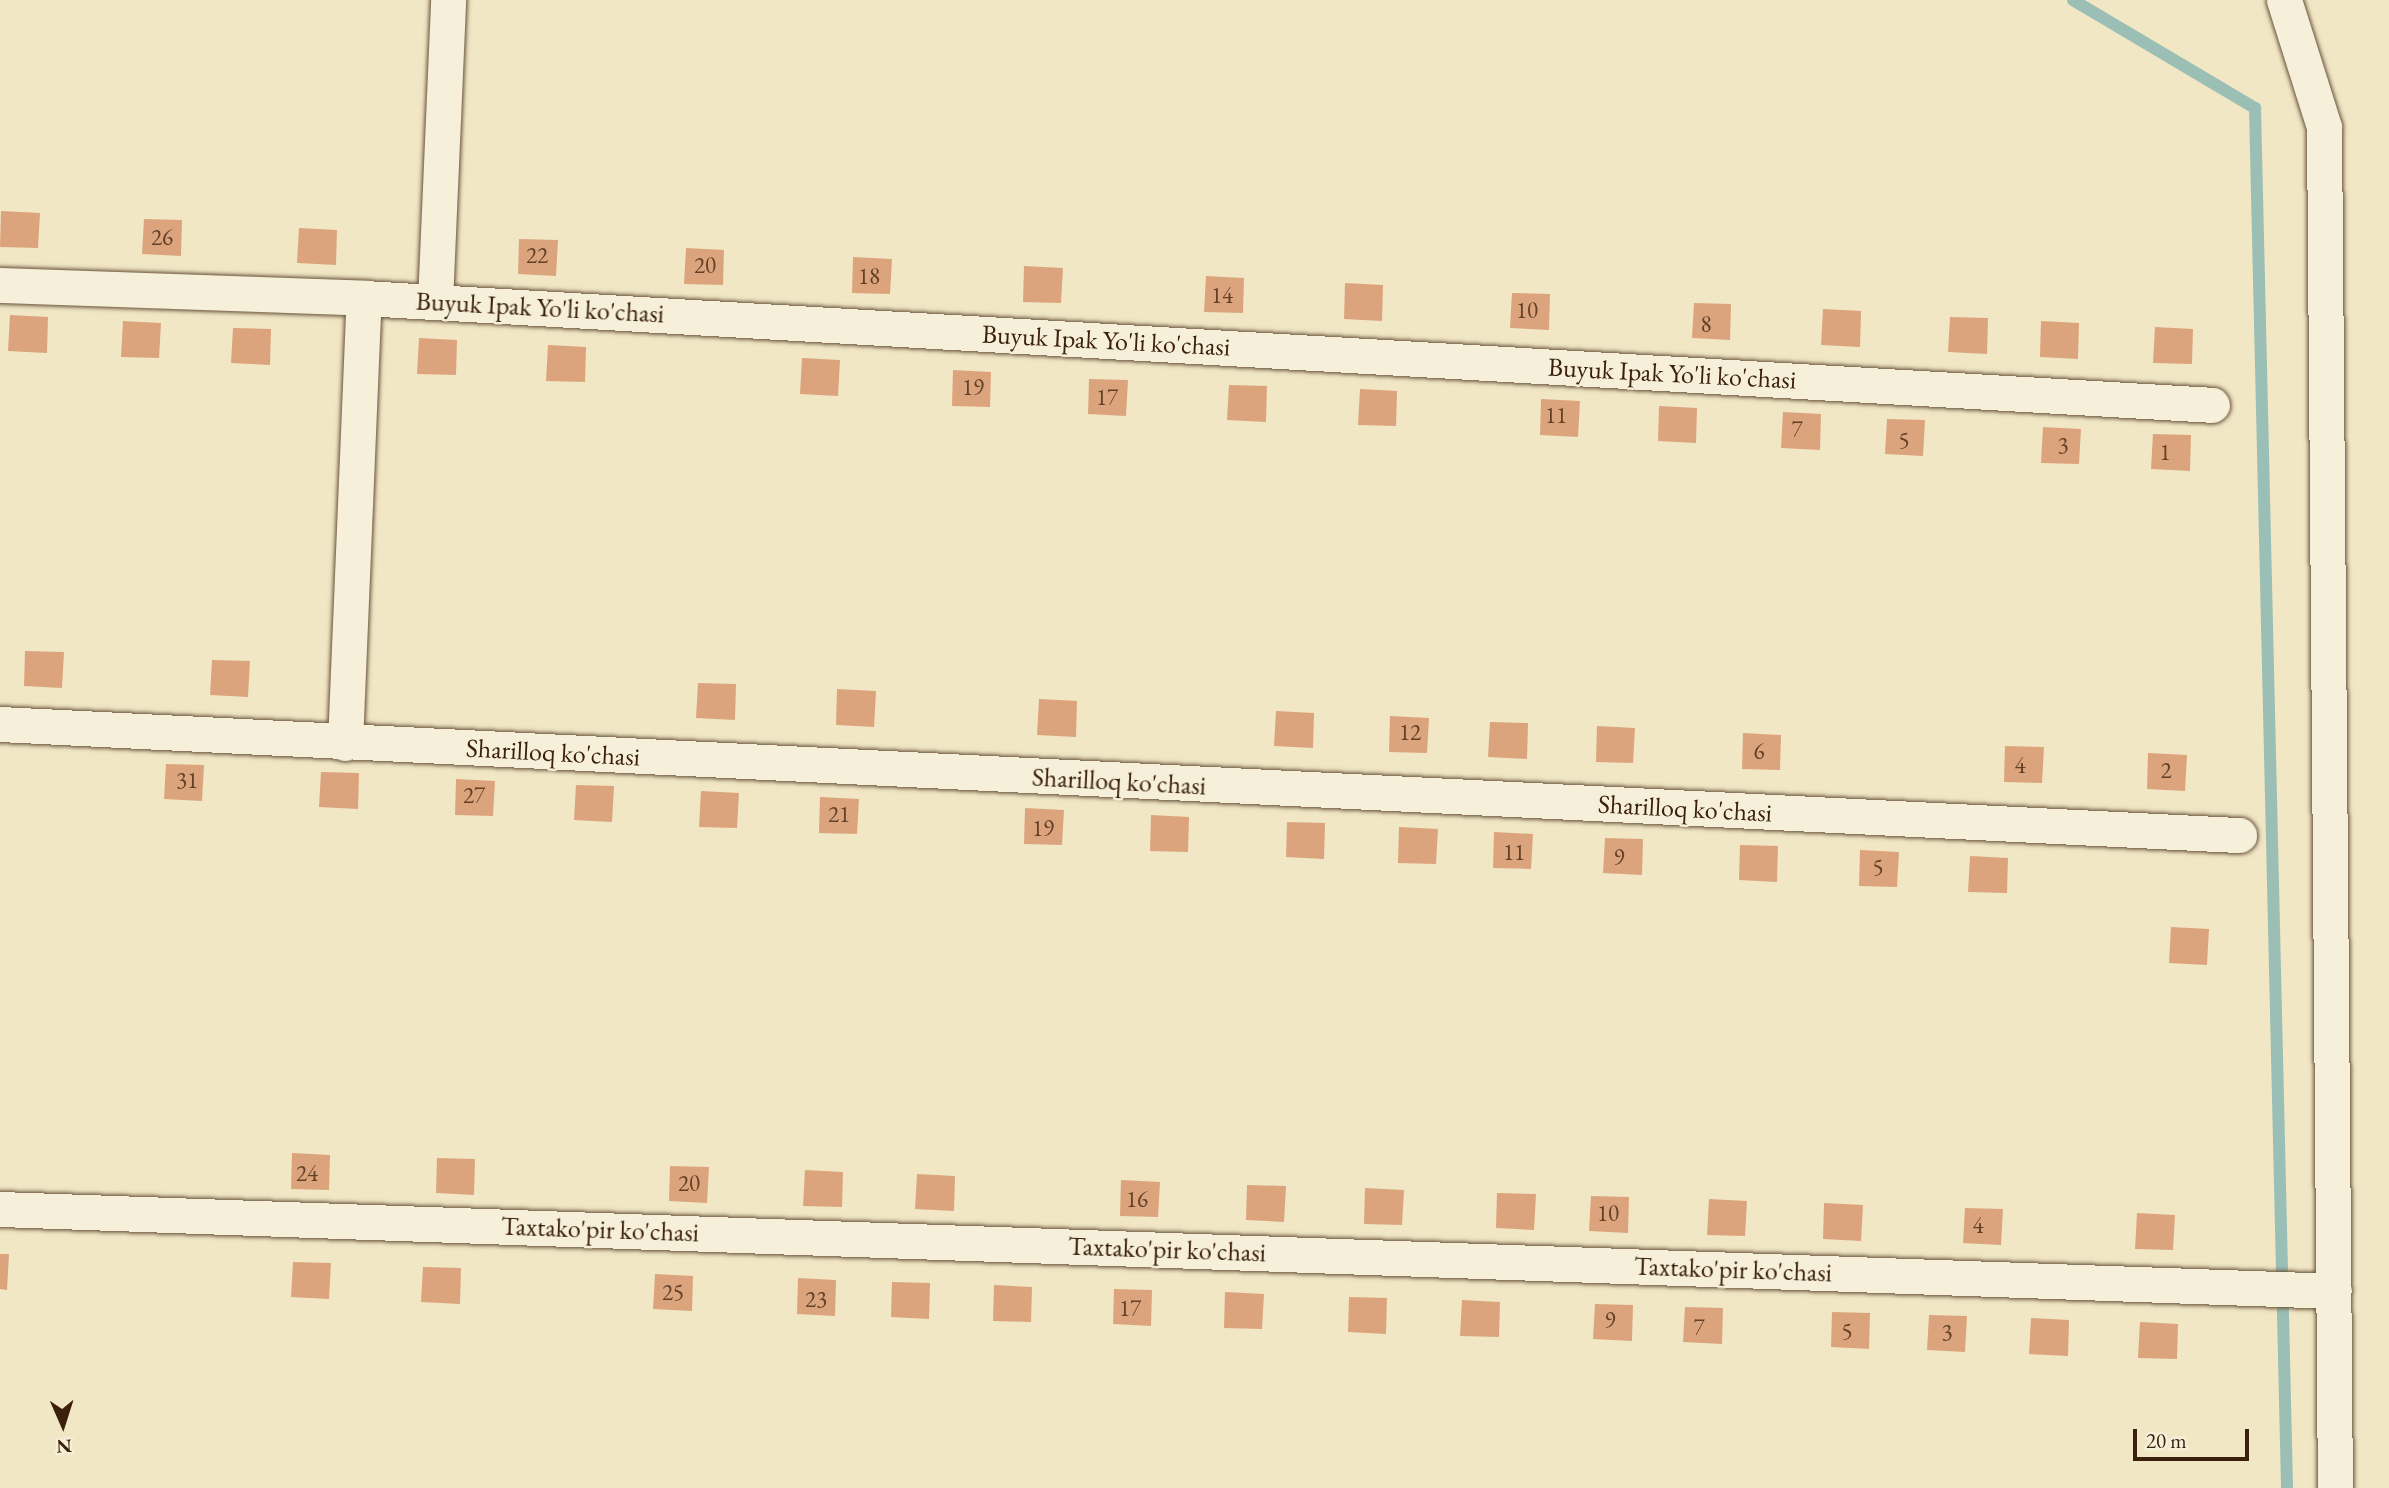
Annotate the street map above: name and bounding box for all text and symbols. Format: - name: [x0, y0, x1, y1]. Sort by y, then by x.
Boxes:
- house number: 26: [151, 223, 173, 251]
- house number: 22: [526, 241, 548, 269]
- house number: 20: [694, 251, 716, 279]
- house number: 18: [858, 262, 880, 290]
- house number: 14: [1211, 281, 1233, 309]
- street label: Buyuk Ipak Yo'li ko'chasi: [415, 286, 665, 330]
- house number: 10: [1516, 296, 1538, 324]
- house number: 8: [1700, 310, 1712, 338]
- street label: Buyuk Ipak Yo'li ko'chasi: [981, 319, 1231, 363]
- street label: Buyuk Ipak Yo'li ko'chasi: [1547, 352, 1797, 396]
- house number: 19: [962, 373, 984, 401]
- house number: 17: [1096, 383, 1118, 411]
- house number: 11: [1545, 401, 1567, 429]
- house number: 7: [1791, 415, 1803, 443]
- house number: 5: [1898, 426, 1910, 454]
- house number: 3: [2057, 431, 2069, 459]
- house number: 1: [2159, 438, 2171, 466]
- house number: 12: [1399, 718, 1421, 746]
- street label: Sharilloq ko'chasi: [465, 733, 641, 773]
- house number: 6: [1753, 737, 1765, 765]
- house number: 4: [2014, 751, 2026, 779]
- house number: 2: [2160, 756, 2172, 784]
- street label: Sharilloq ko'chasi: [1031, 762, 1207, 802]
- house number: 31: [176, 766, 198, 794]
- house number: 27: [463, 781, 485, 809]
- street label: Sharilloq ko'chasi: [1597, 789, 1773, 829]
- house number: 21: [828, 800, 850, 828]
- house number: 19: [1032, 814, 1054, 842]
- house number: 11: [1503, 838, 1525, 866]
- house number: 9: [1613, 843, 1625, 871]
- house number: 5: [1872, 853, 1884, 881]
- house number: 24: [296, 1159, 318, 1187]
- house number: 20: [678, 1169, 700, 1197]
- house number: 16: [1126, 1185, 1148, 1213]
- house number: 10: [1597, 1199, 1619, 1227]
- street label: Taxtako'pir ko'chasi: [500, 1211, 700, 1249]
- house number: 4: [1972, 1211, 1984, 1239]
- street label: Taxtako'pir ko'chasi: [1067, 1231, 1267, 1269]
- street label: Taxtako'pir ko'chasi: [1633, 1251, 1833, 1289]
- house number: 25: [662, 1278, 684, 1306]
- house number: 23: [805, 1285, 827, 1313]
- house number: 17: [1119, 1294, 1141, 1322]
- house number: 9: [1604, 1306, 1616, 1334]
- house number: 7: [1693, 1313, 1705, 1341]
- house number: 5: [1841, 1317, 1853, 1345]
- house number: 3: [1941, 1318, 1953, 1346]
- north arrow: [28, 1390, 98, 1460]
- scale bar: [2137, 1414, 2252, 1458]
- text: 20 m: [2146, 1427, 2187, 1454]
- text: N: [56, 1434, 72, 1459]

